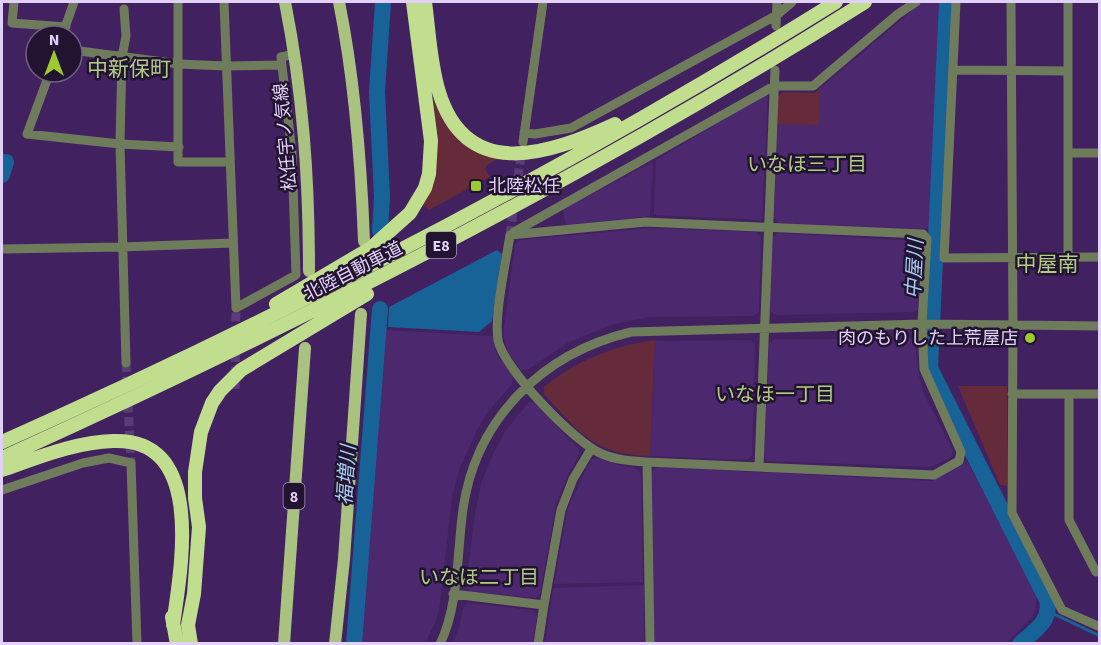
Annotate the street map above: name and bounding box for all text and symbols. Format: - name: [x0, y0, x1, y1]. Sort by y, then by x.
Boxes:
- north arrow: [24, 24, 84, 84]
- text: N: [49, 29, 59, 51]
- district label: 中新保町: [87, 54, 171, 84]
- street label: 松任宇ノ気線: [268, 82, 303, 192]
- district label: いなほ三丁目: [747, 151, 867, 179]
- place label: 北陸松任: [488, 174, 560, 199]
- marker: 北陸松任: [469, 179, 483, 193]
- road number: E8: [426, 232, 456, 258]
- street label: 北陸自動車道: [299, 236, 407, 307]
- water label: 中屋川: [899, 236, 931, 300]
- district label: 中屋南: [1016, 249, 1079, 279]
- place label: 肉のもりした上荒屋店: [838, 326, 1018, 351]
- marker: 肉のもりした上荒屋店: [1023, 331, 1037, 345]
- district label: いなほ一丁目: [715, 381, 835, 409]
- water label: 福増川: [331, 442, 363, 506]
- road number: 8: [284, 483, 304, 509]
- district label: いなほ二丁目: [419, 564, 539, 592]

